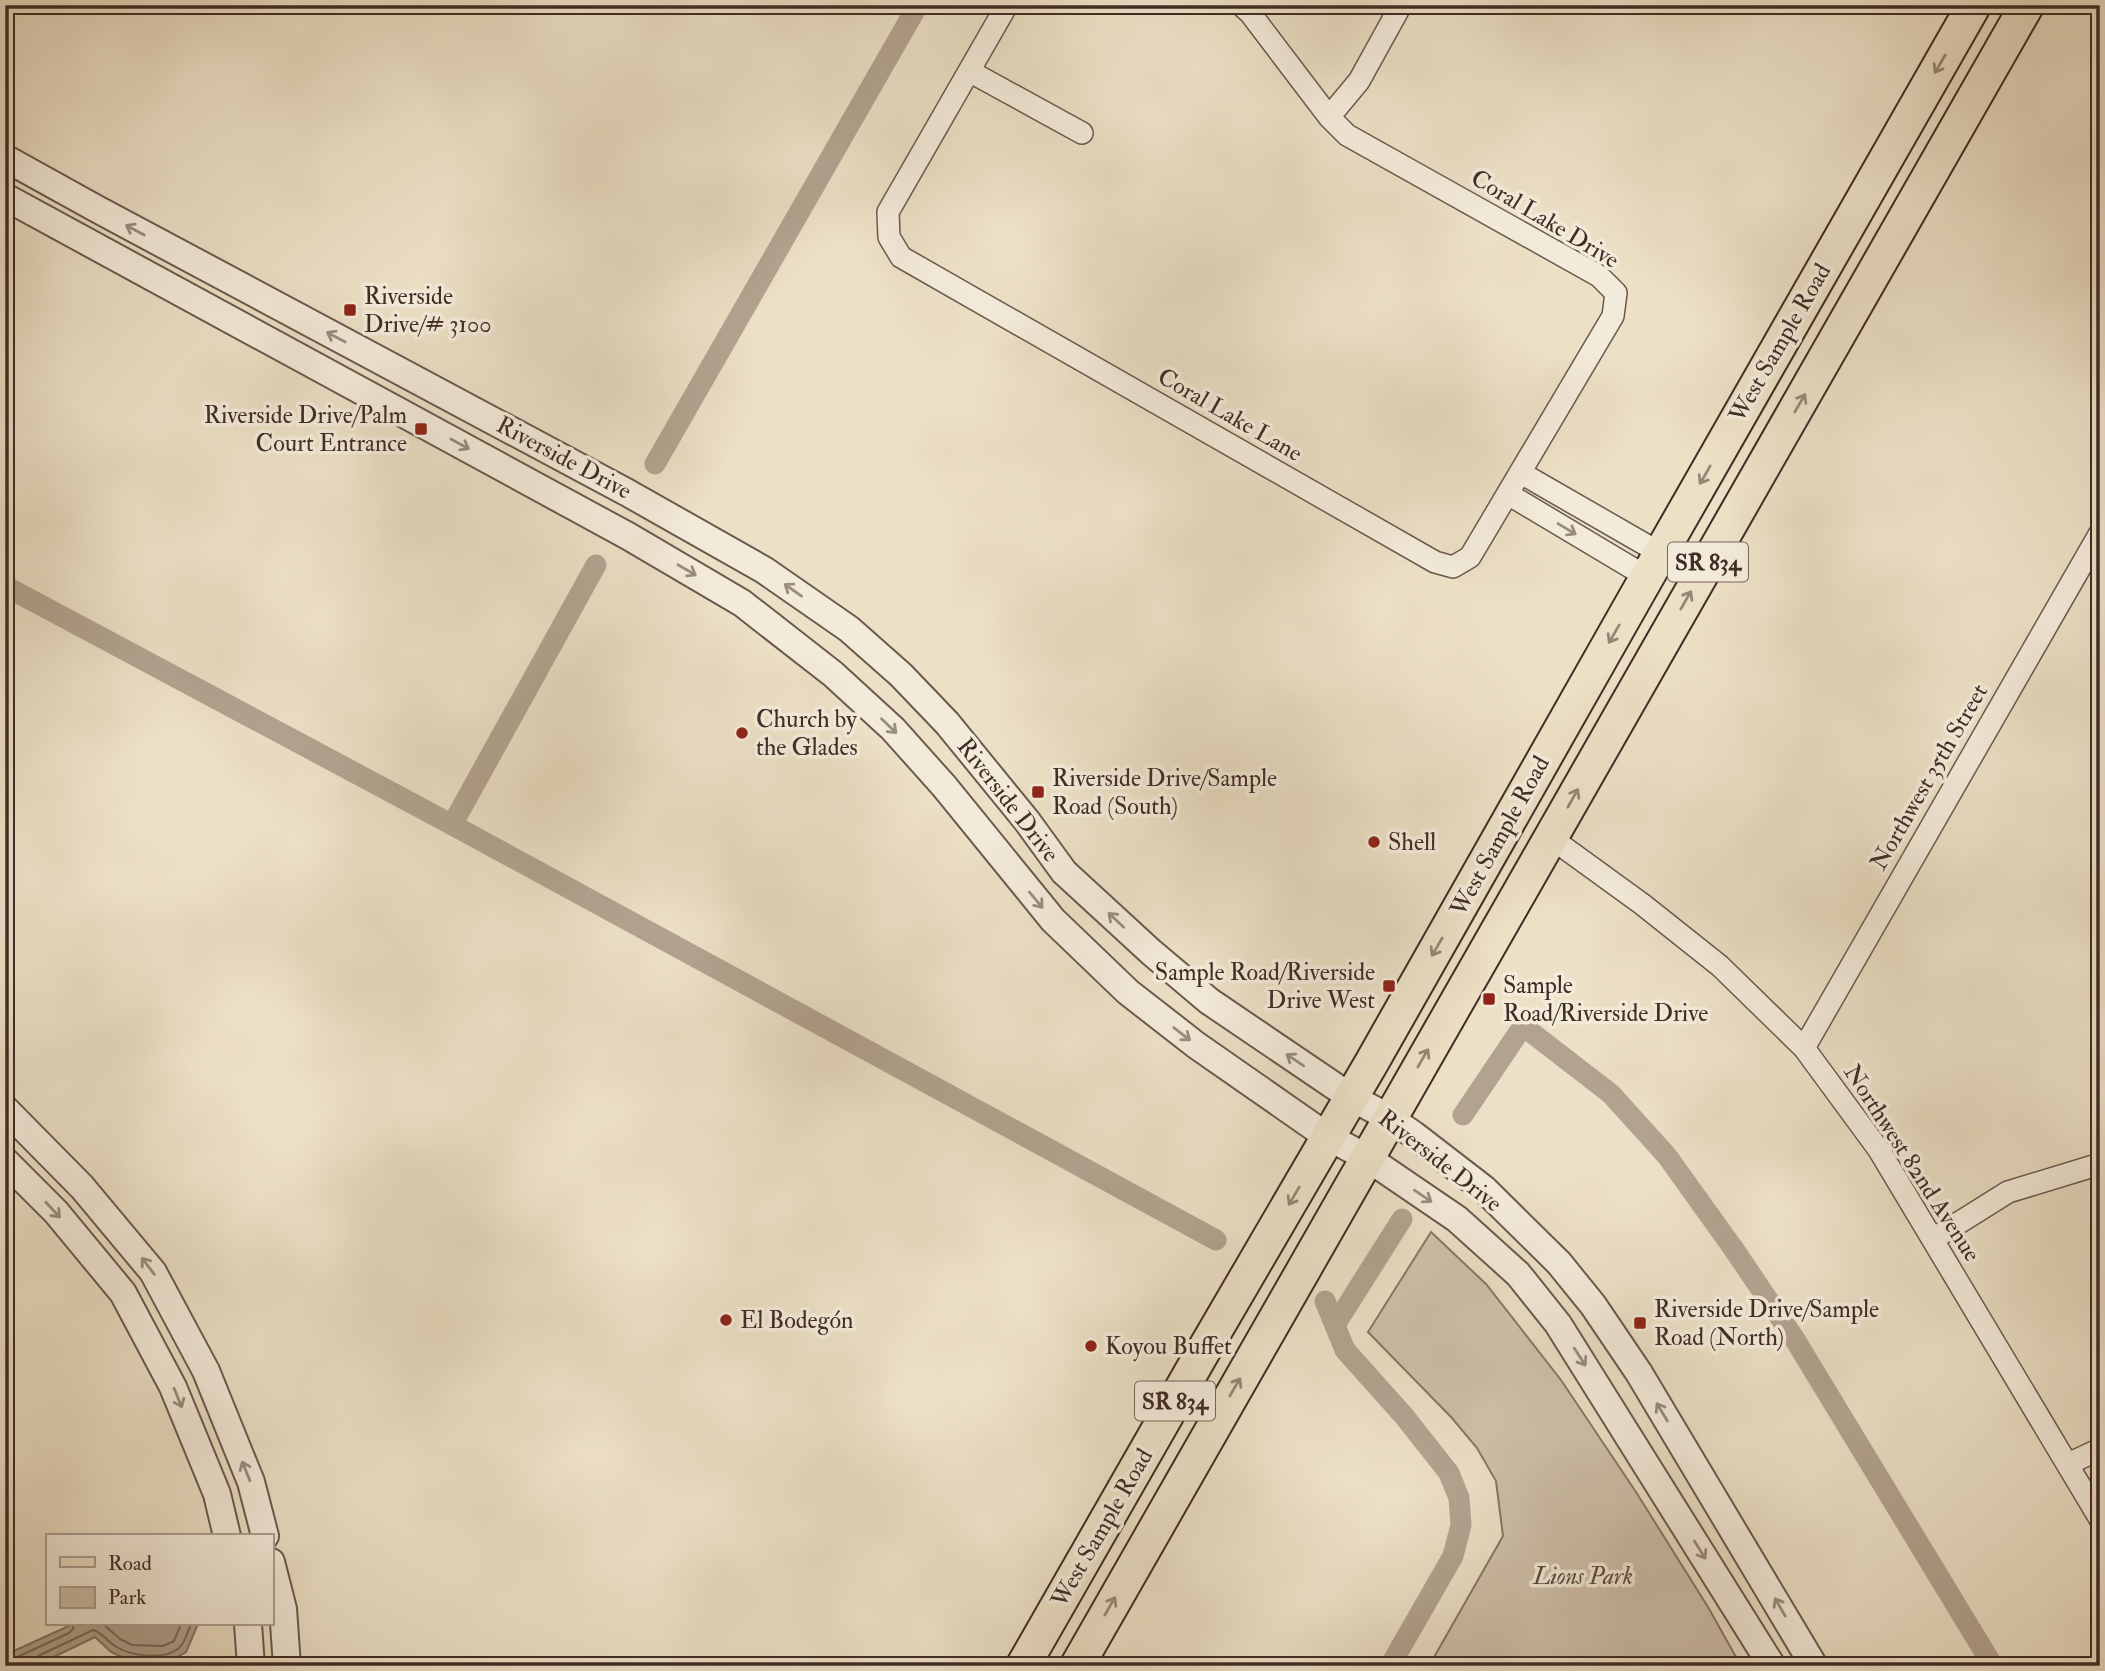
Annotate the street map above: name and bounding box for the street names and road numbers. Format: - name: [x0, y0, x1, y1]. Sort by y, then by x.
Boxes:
- street label: Coral Lake Drive: [1465, 163, 1625, 275]
- street label: West Sample Road: [1721, 258, 1838, 429]
- street label: Coral Lake Lane: [1152, 361, 1308, 469]
- street label: Riverside Drive: [491, 409, 637, 507]
- road number: SR 834: [1668, 542, 1748, 582]
- street label: Northwest 35th Street: [1863, 678, 1995, 876]
- street label: Riverside Drive: [950, 732, 1066, 868]
- street label: West Sample Road: [1443, 750, 1557, 922]
- street label: Northwest 82nd Avenue: [1837, 1058, 1987, 1268]
- street label: Riverside Drive: [1372, 1103, 1508, 1219]
- road number: SR 834: [1135, 1382, 1215, 1420]
- street label: West Sample Road: [1043, 1443, 1160, 1614]

